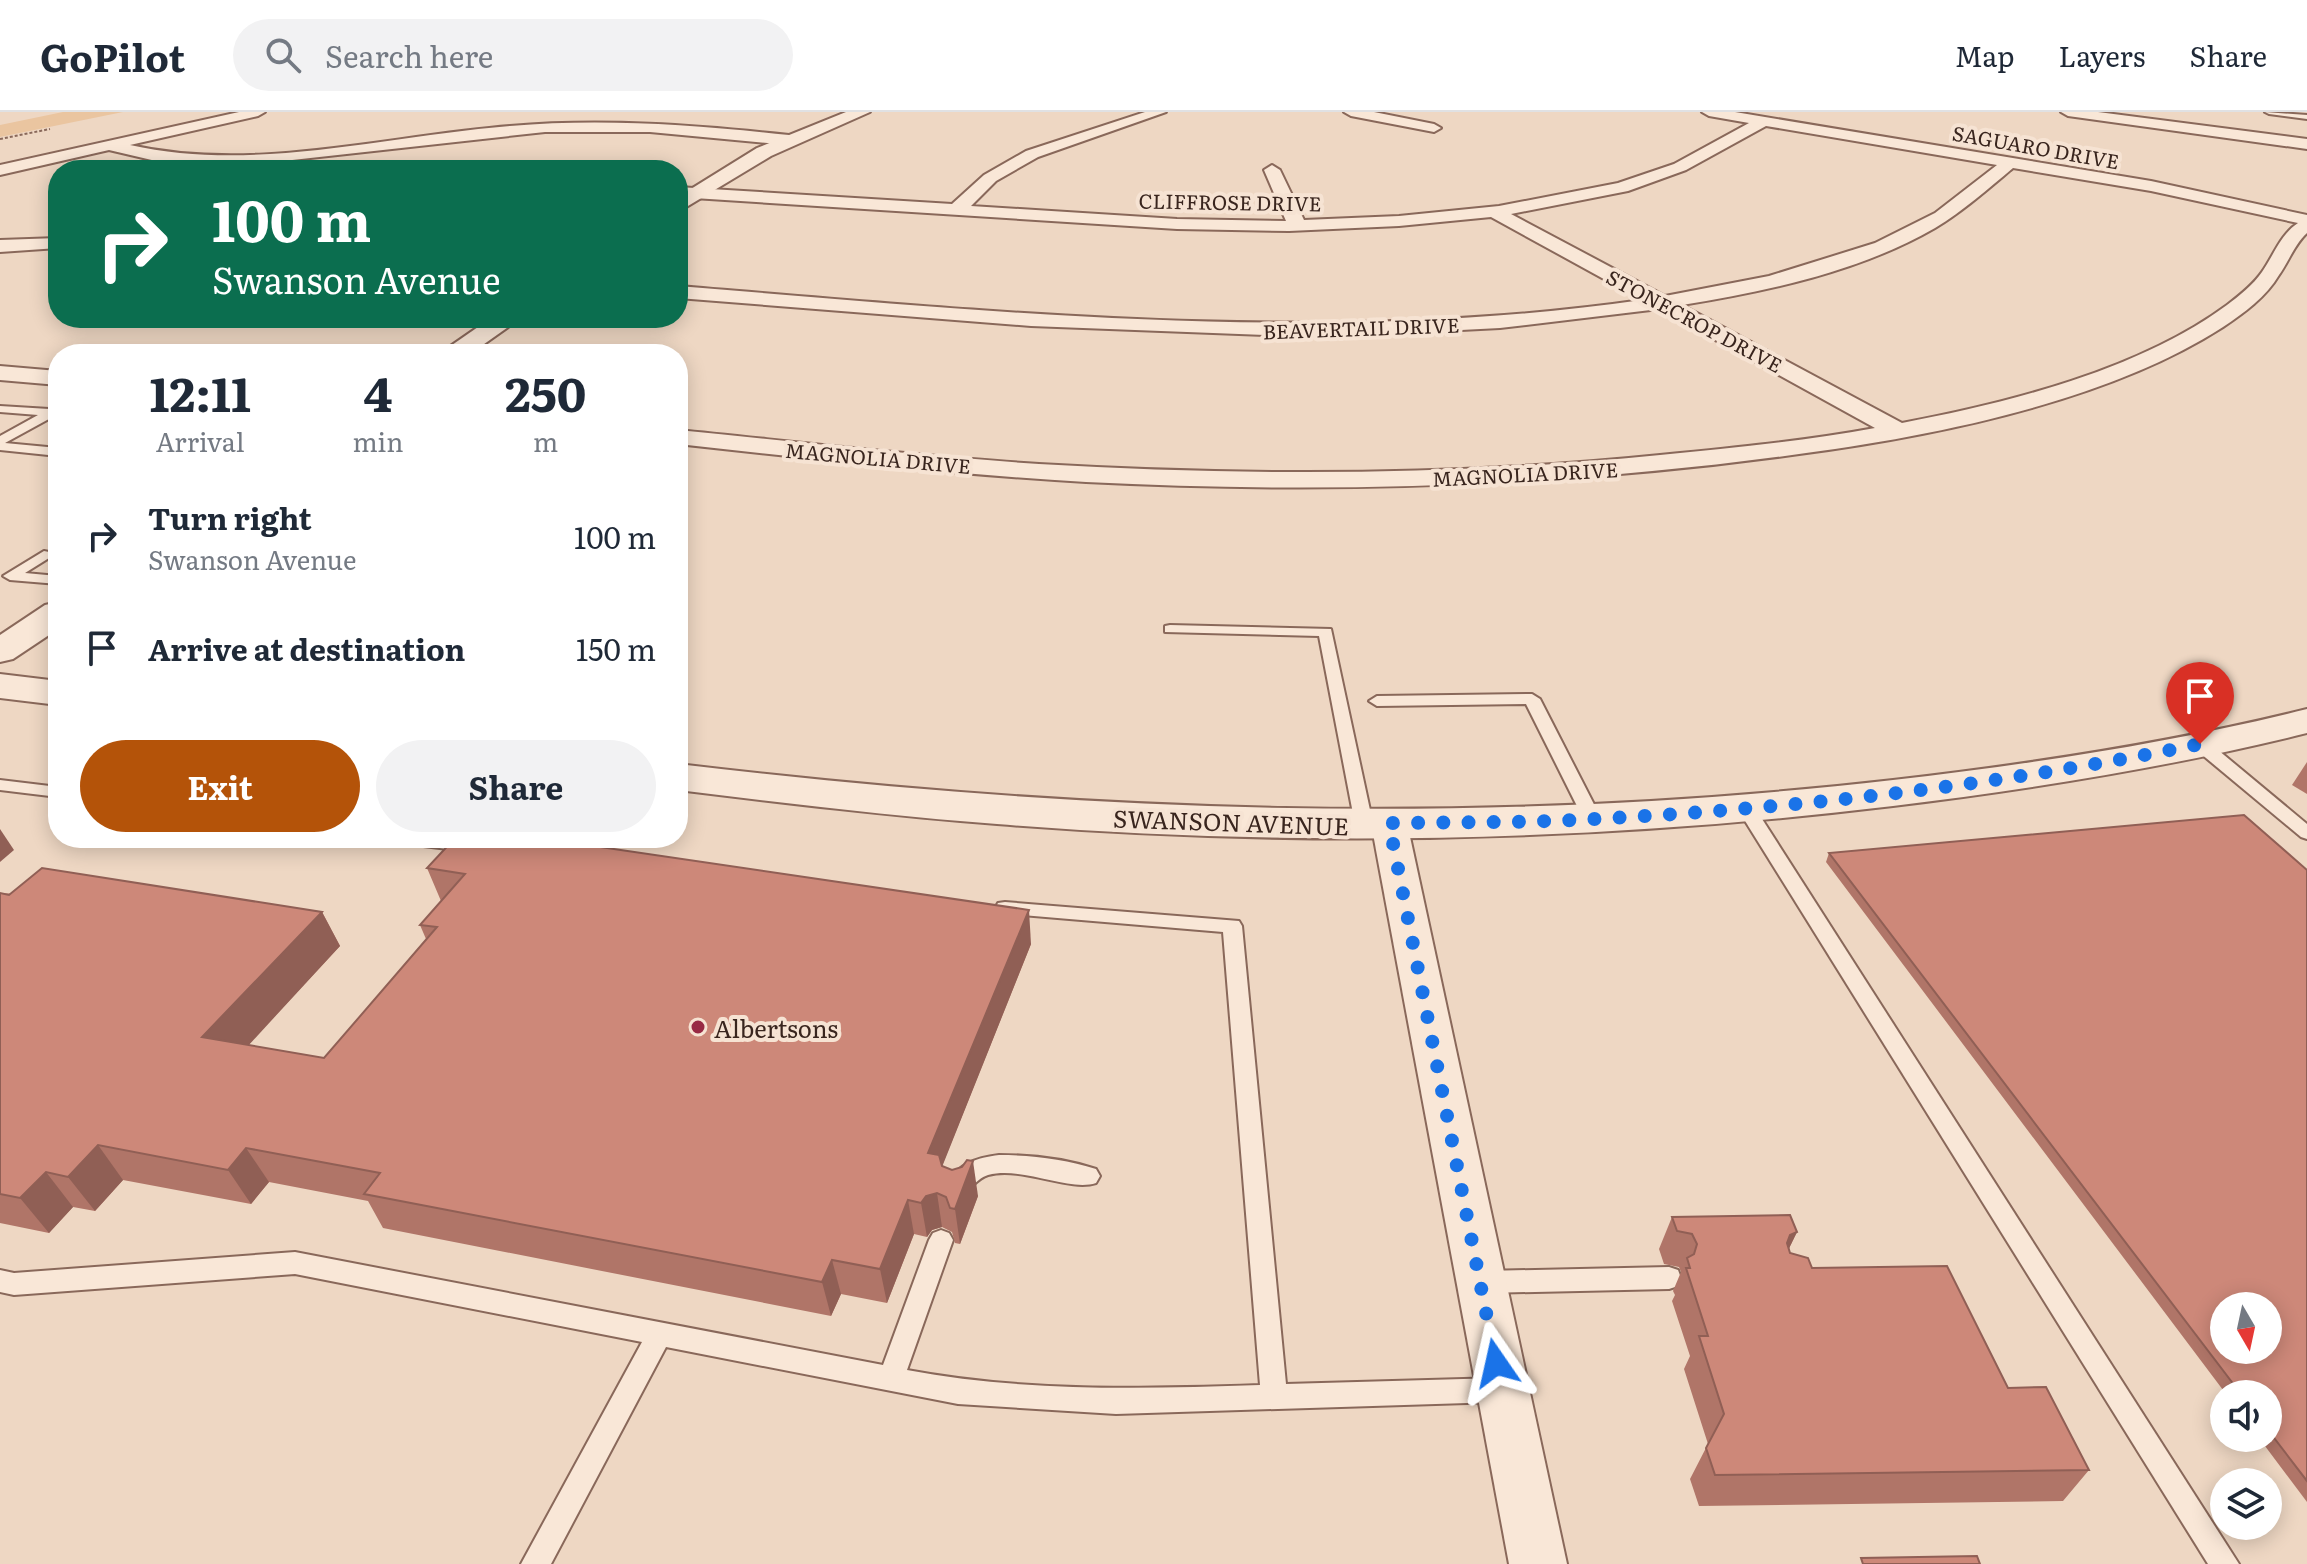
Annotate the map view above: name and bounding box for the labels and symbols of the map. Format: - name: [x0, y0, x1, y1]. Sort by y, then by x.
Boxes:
- street label: SAGUARO DRIVE: [1950, 117, 2122, 175]
- street label: CLIFFROSE DRIVE: [1138, 184, 1322, 218]
- street label: STONECROP DRIVE: [1602, 261, 1788, 379]
- street label: BEAVERTAIL DRIVE: [1262, 309, 1460, 345]
- street label: MAGNOLIA DRIVE: [784, 434, 972, 480]
- street label: MAGNOLIA DRIVE: [1431, 453, 1619, 493]
- pin: [2166, 662, 2234, 744]
- street label: SWANSON AVENUE: [1113, 799, 1349, 843]
- place label: Albertsons: [714, 1010, 838, 1045]
- marker: Albertsons: [689, 1018, 707, 1036]
- north arrow: [2210, 1292, 2282, 1364]
- position arrow: [1454, 1321, 1538, 1405]

